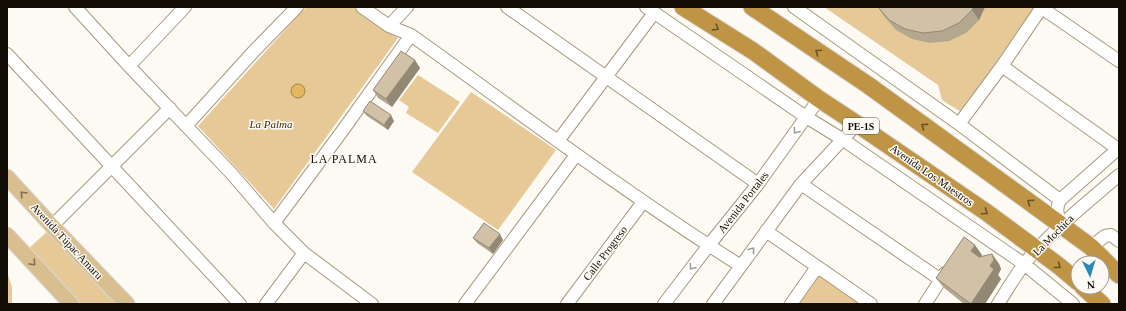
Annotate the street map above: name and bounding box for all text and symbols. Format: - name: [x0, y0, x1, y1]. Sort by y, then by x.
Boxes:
- one-way arrow: [712, 23, 719, 31]
- one-way arrow: [815, 50, 822, 57]
- park label: La Palma: [248, 118, 293, 130]
- road number: PE-1S: [843, 118, 879, 134]
- one-way arrow: [921, 123, 928, 131]
- one-way arrow: [793, 127, 801, 134]
- street label: Avenida Los Maestros: [888, 142, 976, 208]
- district label: LA PALMA: [310, 152, 378, 166]
- street label: Avenida Portales: [715, 169, 771, 235]
- one-way arrow: [21, 192, 28, 199]
- one-way arrow: [1027, 200, 1034, 207]
- street label: Avenida Túpac Amaru: [29, 201, 106, 282]
- one-way arrow: [981, 207, 988, 215]
- street label: La Mochica: [1030, 212, 1076, 258]
- street label: Calle Progreso: [581, 223, 630, 283]
- one-way arrow: [748, 247, 755, 254]
- north arrow: [1070, 255, 1110, 295]
- one-way arrow: [29, 259, 36, 266]
- one-way arrow: [1053, 261, 1060, 268]
- one-way arrow: [690, 263, 697, 270]
- text: N: [1086, 279, 1095, 291]

